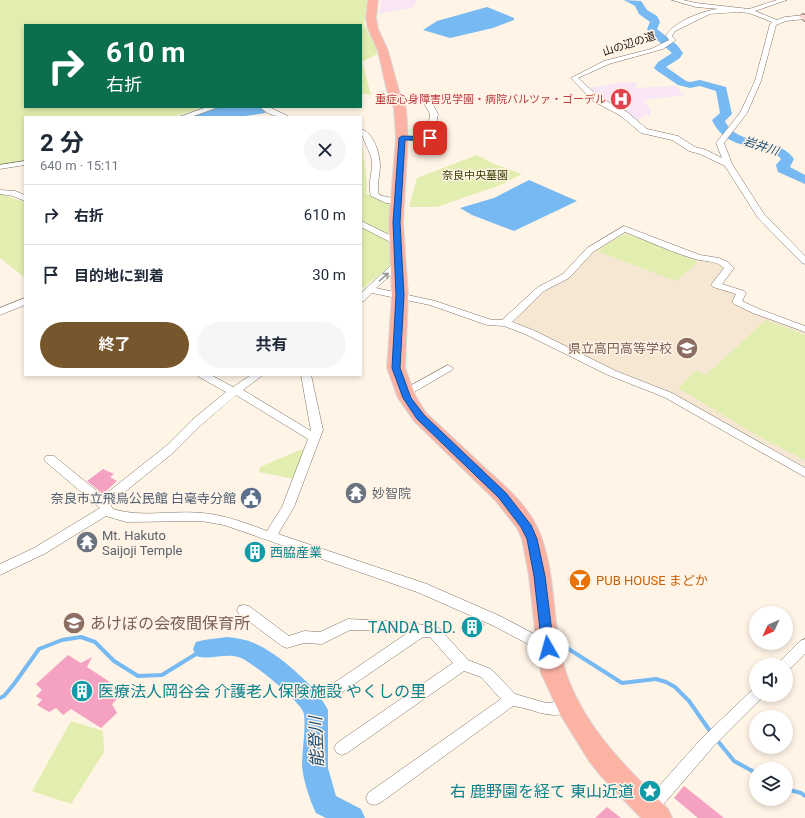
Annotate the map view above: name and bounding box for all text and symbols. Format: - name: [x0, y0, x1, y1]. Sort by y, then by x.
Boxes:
- street label: 山の辺の道: [601, 29, 657, 59]
- text: 610 m: [106, 36, 185, 69]
- icon: right: [40, 40, 92, 92]
- text: 右折: [106, 74, 142, 95]
- hospital icon: 重症心身障害児学園・病院バルツァ・ゴーデル: [608, 86, 634, 112]
- place label: 重症心身障害児学園・病院バルツァ・ゴーデル: [375, 93, 606, 106]
- pin: [413, 121, 447, 155]
- icon: arrive: [419, 127, 441, 149]
- text: 2 分: [40, 129, 84, 157]
- button: close: [304, 129, 346, 171]
- water label: 岩井川: [742, 134, 782, 159]
- text: 640 m · 15:11: [40, 158, 119, 173]
- park label: 奈良中央墓園: [442, 169, 508, 182]
- icon: right: [40, 204, 62, 226]
- text: 610 m: [304, 206, 346, 224]
- text: 右折: [74, 207, 104, 225]
- icon: arrive: [40, 264, 62, 286]
- text: 30 m: [312, 266, 346, 284]
- text: 目的地に到着: [74, 267, 164, 285]
- one-way arrow: [379, 272, 389, 281]
- button: 終了: [40, 322, 189, 368]
- button: 共有: [197, 322, 346, 368]
- school or university icon: 県立高円高等学校: [674, 335, 700, 361]
- place label: 県立高円高等学校: [568, 341, 672, 356]
- temple icon: 妙智院: [343, 480, 369, 506]
- public building icon: 奈良市立飛鳥公民館 白毫寺分館: [238, 485, 264, 511]
- place label: 妙智院: [372, 486, 411, 501]
- place label: 奈良市立飛鳥公民館 白毫寺分館: [51, 491, 236, 506]
- place label: Mt. Hakuto Saijoji Temple: [102, 528, 183, 558]
- temple icon: Mt. Hakuto Saijoji Temple: [74, 529, 100, 555]
- building icon: 西脇産業: [242, 539, 268, 565]
- place label: 西脇産業: [270, 545, 322, 560]
- bar icon: PUB HOUSE まどか: [567, 567, 593, 593]
- place label: PUB HOUSE まどか: [596, 573, 708, 588]
- north arrow: [749, 606, 793, 650]
- map controls: [749, 606, 793, 806]
- school or university icon: あけぼの会夜間保育所: [61, 610, 87, 636]
- place label: あけぼの会夜間保育所: [90, 614, 250, 633]
- building icon: TANDA BLD.: [459, 614, 485, 640]
- place label: TANDA BLD.: [368, 618, 456, 637]
- position arrow: [527, 627, 569, 669]
- button: sound: [749, 658, 793, 702]
- building icon: 医療法人岡谷会 介護老人保険施設 やくしの里: [69, 678, 95, 704]
- place label: 医療法人岡谷会 介護老人保険施設 やくしの里: [98, 682, 426, 701]
- button: search: [749, 710, 793, 754]
- water label: 能登川: [305, 714, 327, 768]
- button: layers: [749, 762, 793, 806]
- place icon: 右 鹿野園を経て 東山近道: [637, 778, 663, 804]
- place label: 右 鹿野園を経て 東山近道: [450, 782, 634, 801]

